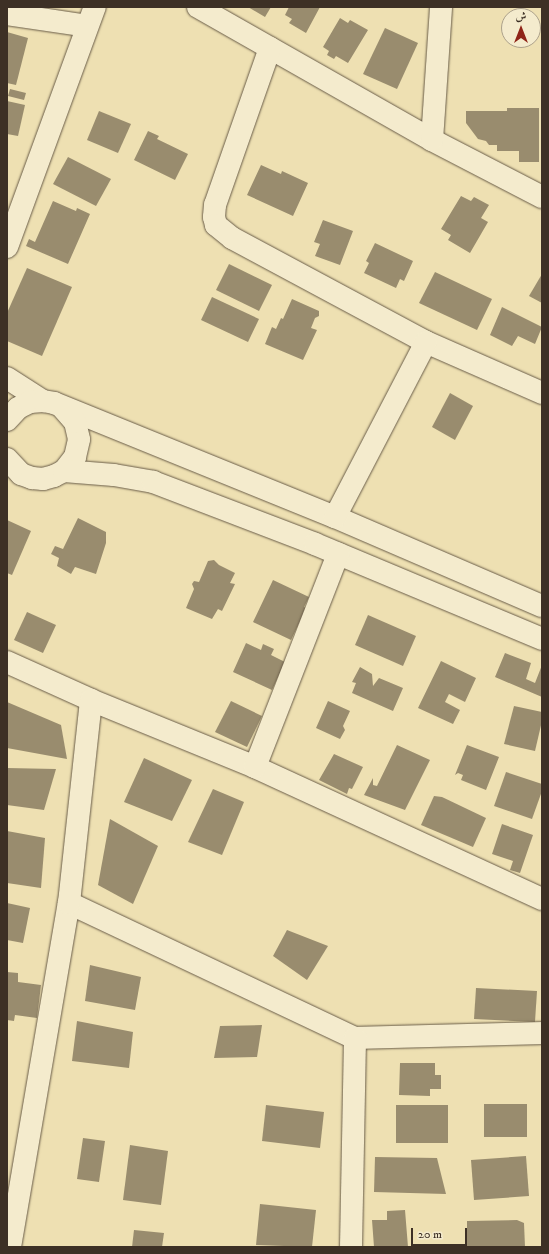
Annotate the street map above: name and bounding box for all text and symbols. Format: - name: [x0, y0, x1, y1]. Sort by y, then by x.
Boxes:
- north arrow: [501, 8, 541, 48]
- text: ش: [516, 10, 526, 24]
- scale bar: [413, 1220, 469, 1246]
- text: 20 m: [418, 1227, 442, 1242]

